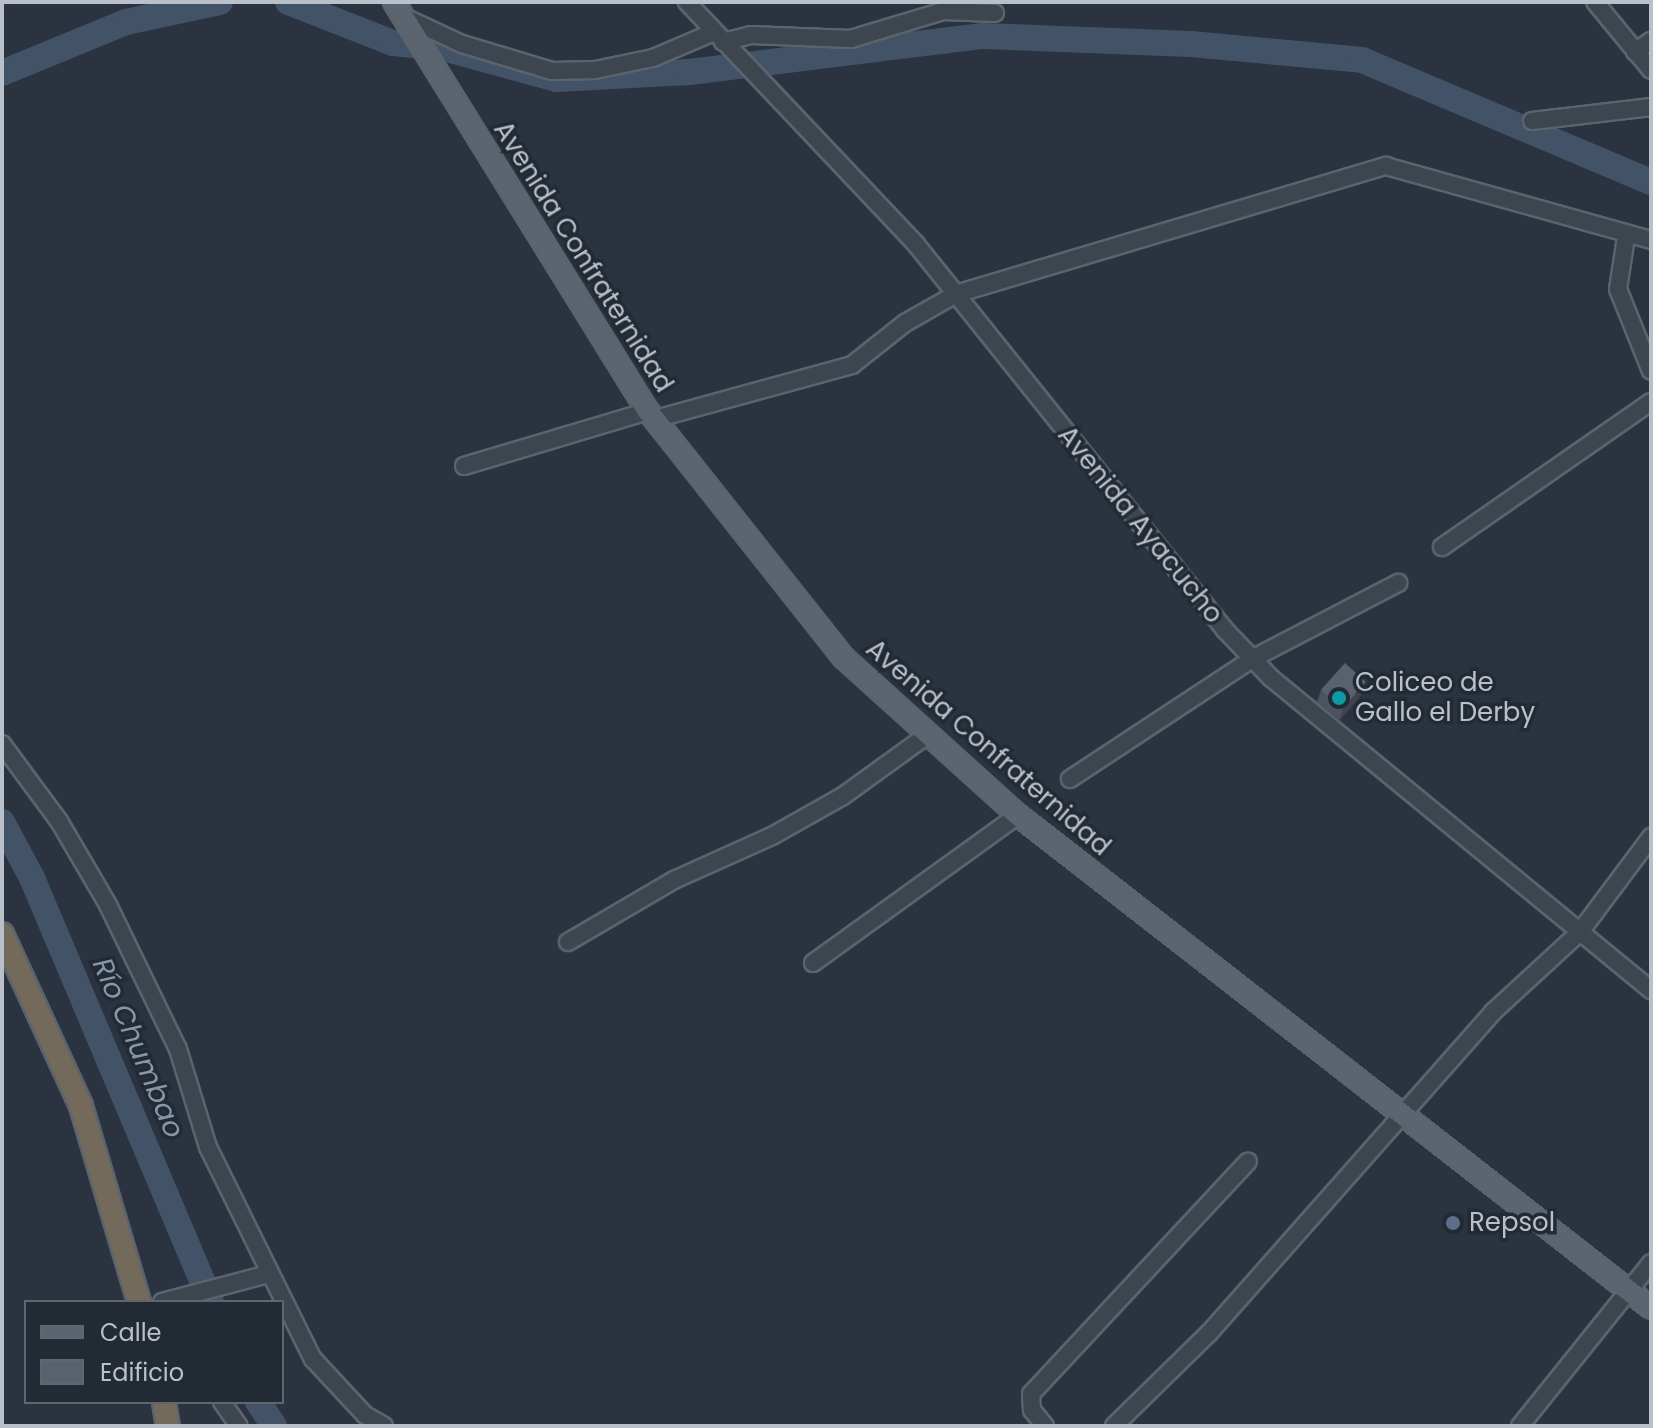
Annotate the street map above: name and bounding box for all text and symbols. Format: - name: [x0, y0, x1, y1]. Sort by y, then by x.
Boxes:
- street label: Avenida Confraternidad: [487, 116, 679, 398]
- street label: Avenida Ayacucho: [1051, 420, 1229, 630]
- street label: Avenida Confraternidad: [859, 633, 1117, 863]
- place label: Coliceo de Gallo el Derby: [1355, 667, 1535, 728]
- marker: Coliceo de Gallo el Derby: [1330, 689, 1348, 707]
- water label: Río Chumbao: [85, 953, 191, 1143]
- place label: Repsol: [1469, 1207, 1555, 1239]
- marker: Repsol: [1444, 1214, 1462, 1232]
- legend: [24, 1300, 284, 1404]
- text: Calle: [100, 1316, 161, 1349]
- text: Edificio: [100, 1356, 184, 1389]

